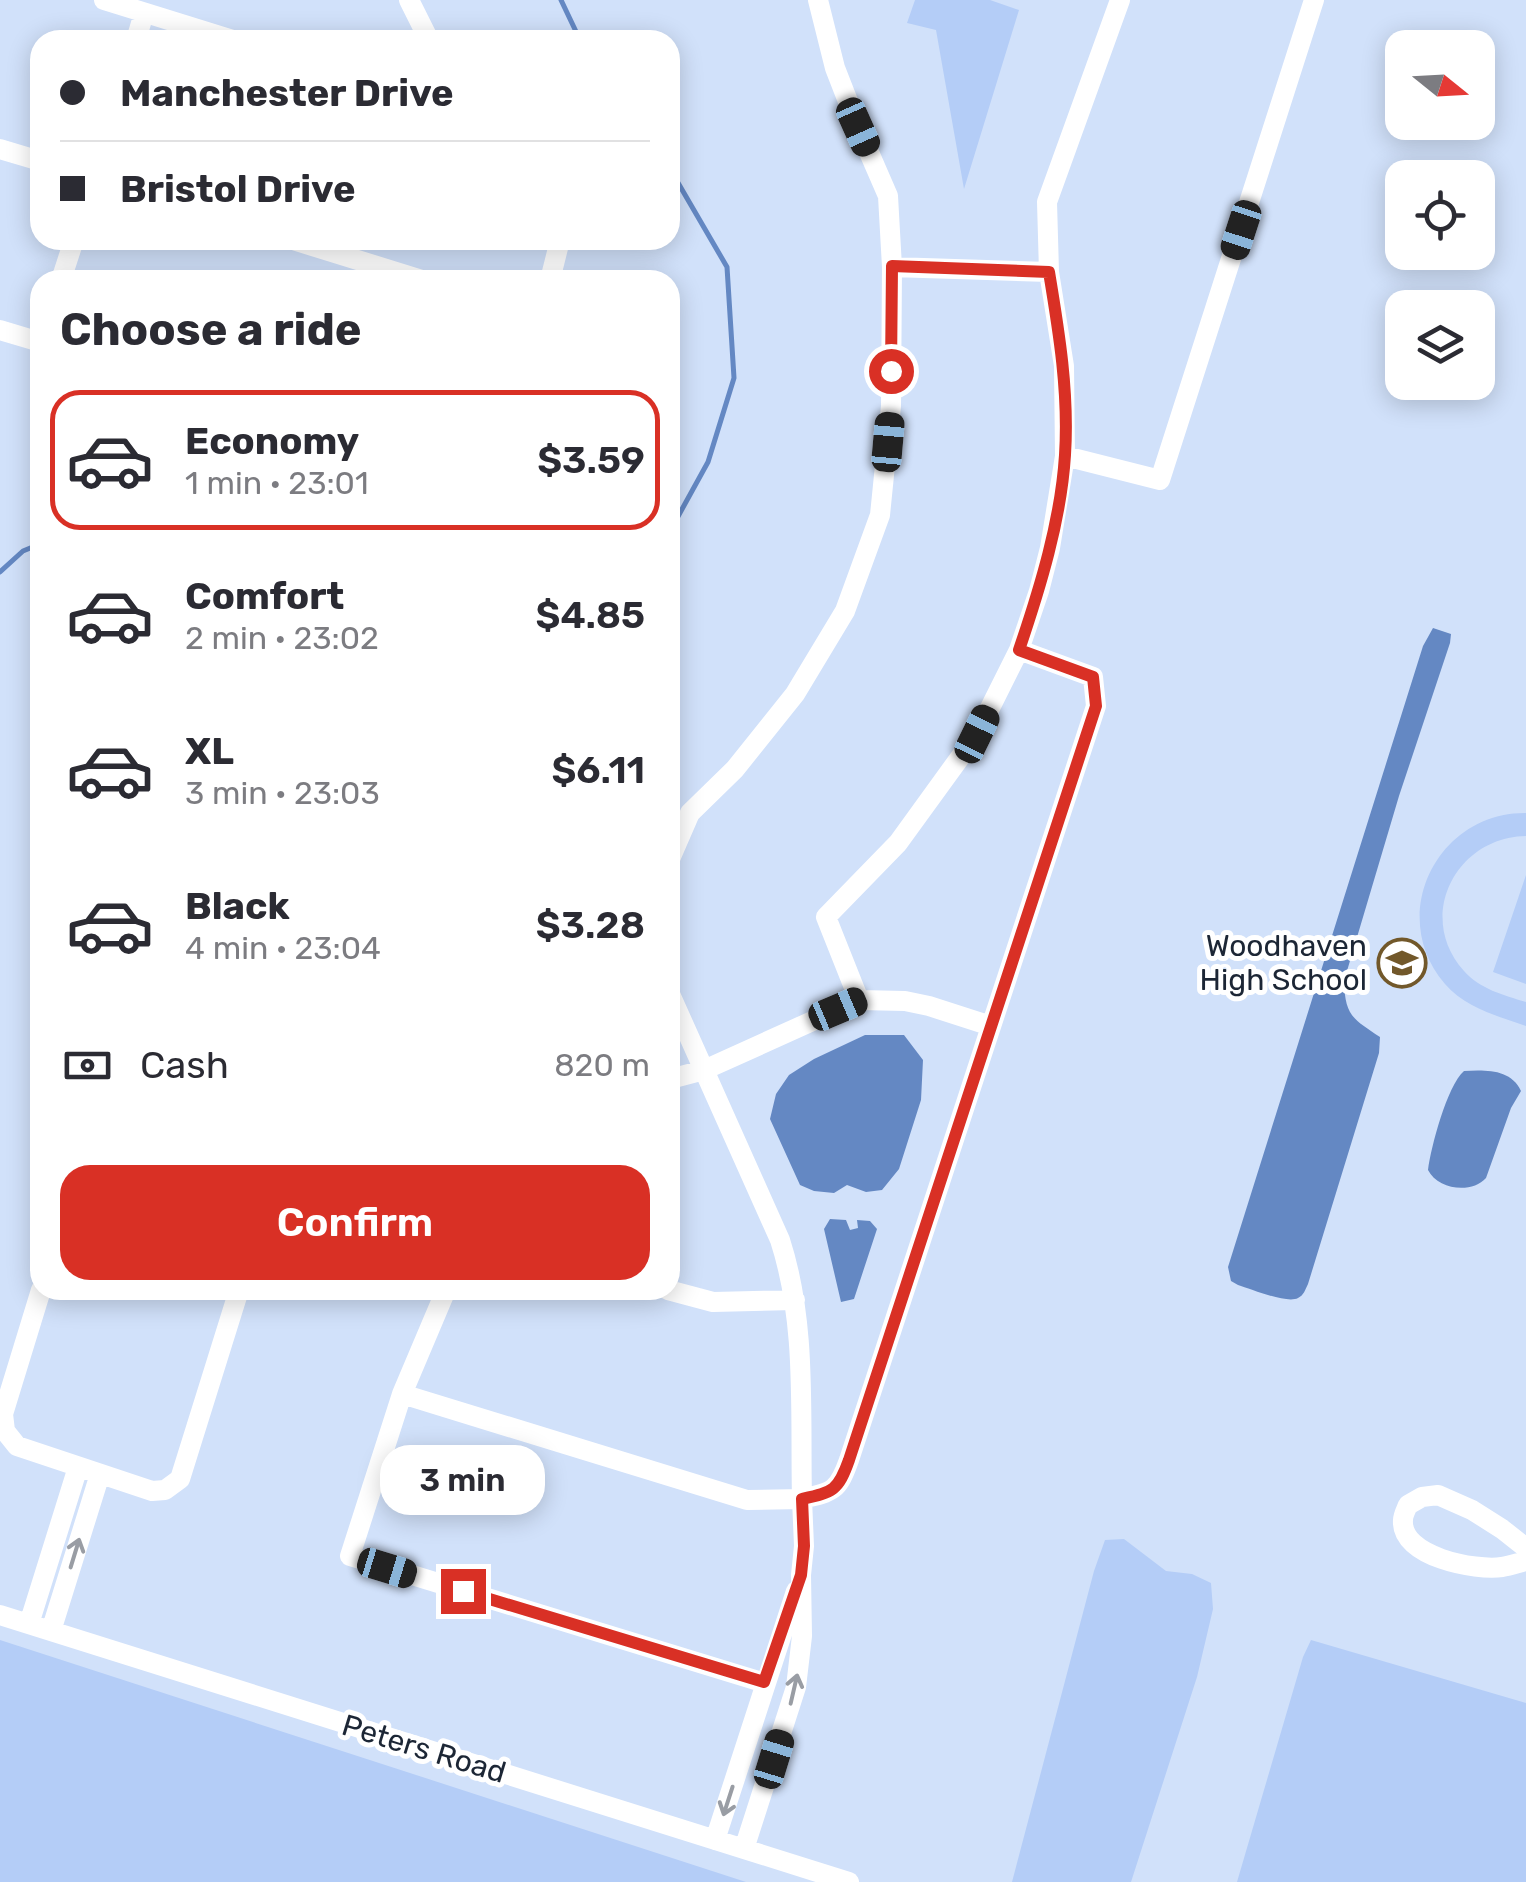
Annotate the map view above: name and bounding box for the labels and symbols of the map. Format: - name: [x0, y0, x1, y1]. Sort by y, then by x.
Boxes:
- north arrow: [1385, 30, 1495, 140]
- car: [832, 93, 884, 161]
- car: [1217, 197, 1265, 263]
- route start: [869, 349, 914, 394]
- car: [870, 411, 906, 473]
- car: [950, 700, 1004, 768]
- place label: Woodhaven High School: [1200, 928, 1367, 998]
- school or university icon: Woodhaven High School: [1376, 937, 1428, 989]
- car: [805, 983, 871, 1035]
- callout: 3 min: [380, 1446, 546, 1516]
- one-way arrow: [67, 1537, 85, 1569]
- car: [354, 1545, 420, 1591]
- route end: [441, 1569, 486, 1614]
- one-way arrow: [786, 1674, 804, 1706]
- street label: Peters Road: [338, 1707, 510, 1791]
- car: [751, 1726, 797, 1792]
- one-way arrow: [717, 1785, 735, 1816]

